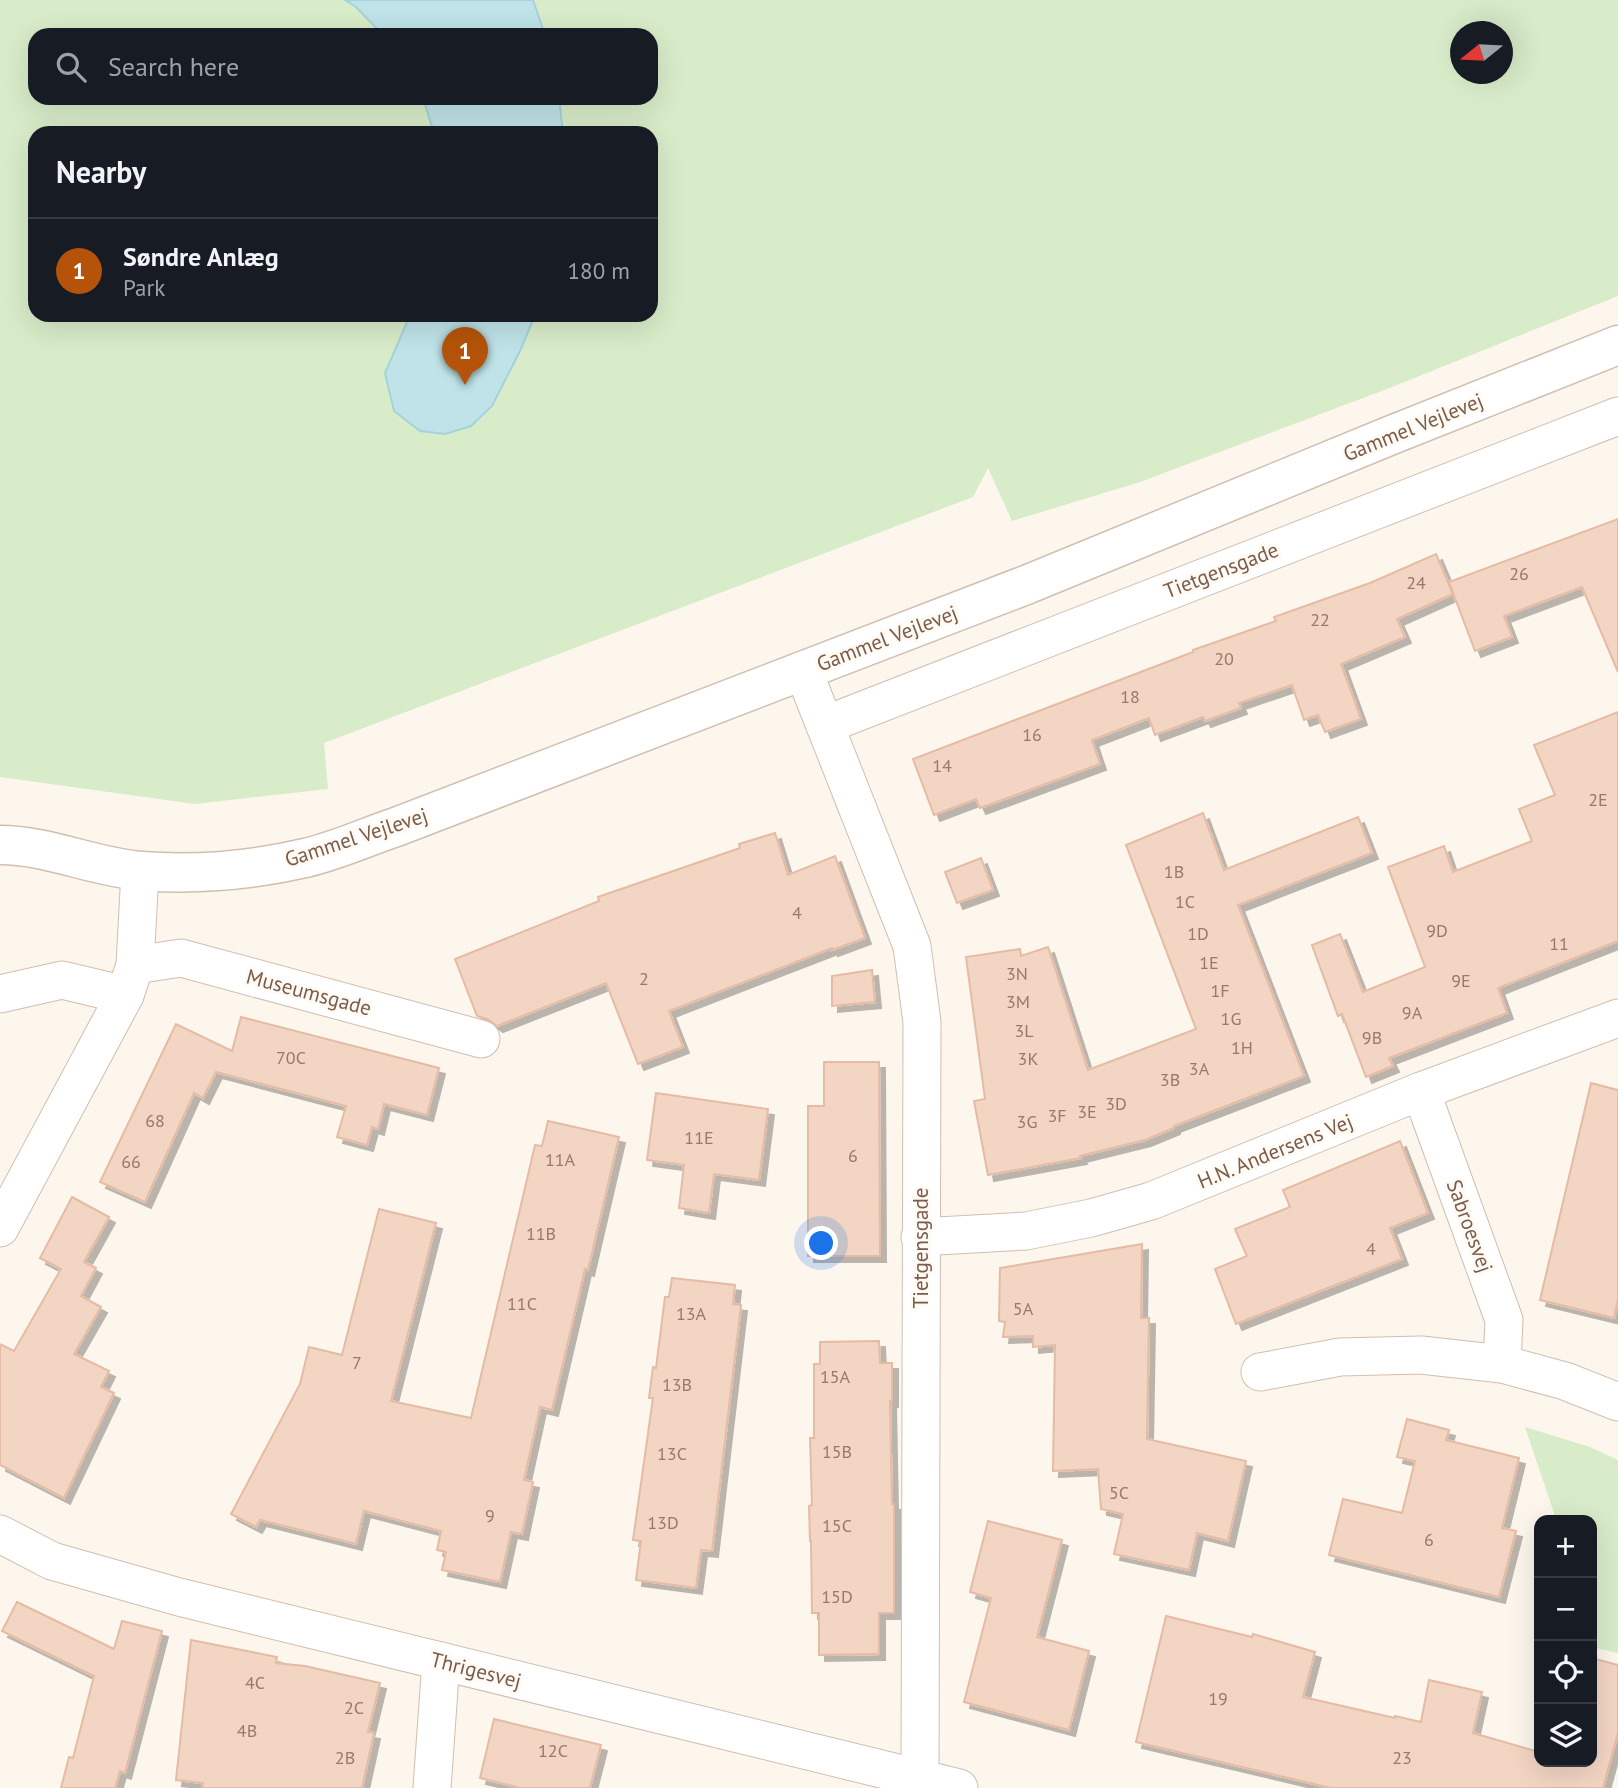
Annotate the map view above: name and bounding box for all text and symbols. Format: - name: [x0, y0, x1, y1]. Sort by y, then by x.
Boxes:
- north arrow: [1450, 21, 1513, 84]
- search box: [28, 28, 658, 105]
- icon: search: [52, 48, 90, 86]
- text: Search here: [108, 50, 239, 83]
- text: Nearby: [56, 152, 146, 191]
- text: Søndre Anlæg: [123, 240, 279, 273]
- text: 1: [72, 256, 86, 285]
- text: 180 m: [568, 256, 630, 285]
- text: Park: [123, 273, 165, 302]
- pin: 1: [442, 327, 488, 385]
- street label: Gammel Vejlevej: [1339, 387, 1487, 467]
- street label: Tietgensgade: [1160, 536, 1282, 604]
- house number: 26: [1509, 562, 1529, 585]
- house number: 24: [1406, 571, 1426, 594]
- street label: Gammel Vejlevej: [813, 599, 961, 677]
- house number: 22: [1310, 608, 1330, 631]
- house number: 20: [1214, 647, 1234, 670]
- house number: 18: [1120, 685, 1140, 708]
- house number: 16: [1022, 723, 1042, 746]
- house number: 14: [932, 754, 952, 777]
- house number: 2E: [1588, 788, 1608, 811]
- street label: Gammel Vejlevej: [281, 801, 431, 873]
- house number: 1B: [1164, 860, 1184, 883]
- house number: 1C: [1175, 890, 1195, 913]
- house number: 4: [792, 901, 802, 924]
- house number: 9D: [1426, 919, 1448, 942]
- house number: 1D: [1187, 922, 1209, 945]
- house number: 11: [1549, 932, 1569, 955]
- house number: 1E: [1199, 951, 1219, 974]
- street label: Museumsgade: [244, 962, 374, 1022]
- house number: 3N: [1006, 962, 1028, 985]
- house number: 2: [639, 967, 649, 990]
- house number: 9E: [1451, 969, 1471, 992]
- house number: 1F: [1210, 979, 1230, 1002]
- house number: 3M: [1006, 990, 1030, 1013]
- house number: 9A: [1402, 1001, 1423, 1024]
- house number: 1G: [1221, 1007, 1241, 1030]
- house number: 3L: [1014, 1019, 1034, 1042]
- house number: 9B: [1362, 1026, 1382, 1049]
- house number: 1H: [1231, 1036, 1253, 1059]
- house number: 70C: [276, 1046, 306, 1069]
- house number: 3K: [1018, 1047, 1038, 1070]
- house number: 3A: [1189, 1057, 1210, 1080]
- house number: 3B: [1160, 1068, 1180, 1091]
- house number: 3D: [1105, 1092, 1127, 1115]
- house number: 3E: [1077, 1100, 1097, 1123]
- house number: 3F: [1047, 1104, 1067, 1127]
- street label: H.N. Andersens Vej: [1193, 1108, 1357, 1194]
- house number: 68: [145, 1109, 165, 1132]
- house number: 3G: [1017, 1110, 1037, 1133]
- house number: 11E: [684, 1126, 714, 1149]
- house number: 6: [848, 1144, 858, 1167]
- house number: 11A: [545, 1148, 576, 1171]
- house number: 66: [121, 1150, 141, 1173]
- street label: Sabroesvej: [1441, 1176, 1499, 1276]
- street label: Tietgensgade: [907, 1188, 934, 1308]
- house number: 11B: [526, 1222, 556, 1245]
- your location: [804, 1226, 838, 1260]
- house number: 4: [1366, 1237, 1376, 1260]
- house number: 11C: [507, 1292, 537, 1315]
- house number: 5A: [1013, 1297, 1034, 1320]
- house number: 13A: [676, 1302, 707, 1325]
- house number: 7: [352, 1351, 362, 1374]
- house number: 15A: [820, 1365, 851, 1388]
- house number: 13B: [662, 1373, 692, 1396]
- house number: 15B: [822, 1440, 852, 1463]
- house number: 13C: [657, 1442, 687, 1465]
- house number: 5C: [1109, 1481, 1129, 1504]
- house number: 9: [485, 1504, 495, 1527]
- house number: 13D: [647, 1511, 679, 1534]
- house number: 15C: [822, 1514, 852, 1537]
- map controls: [1534, 1515, 1597, 1767]
- button: +: [1534, 1515, 1597, 1578]
- house number: 6: [1424, 1528, 1434, 1551]
- button: −: [1534, 1578, 1597, 1641]
- house number: 15D: [821, 1585, 853, 1608]
- button: locate: [1534, 1641, 1597, 1704]
- street label: Thrigesvej: [428, 1646, 524, 1694]
- house number: 4C: [245, 1671, 265, 1694]
- house number: 19: [1208, 1687, 1228, 1710]
- house number: 2C: [344, 1696, 364, 1719]
- button: layers: [1534, 1704, 1597, 1767]
- house number: 4B: [237, 1719, 257, 1742]
- house number: 12C: [538, 1739, 568, 1762]
- house number: 2B: [335, 1746, 355, 1769]
- house number: 23: [1392, 1746, 1412, 1769]

